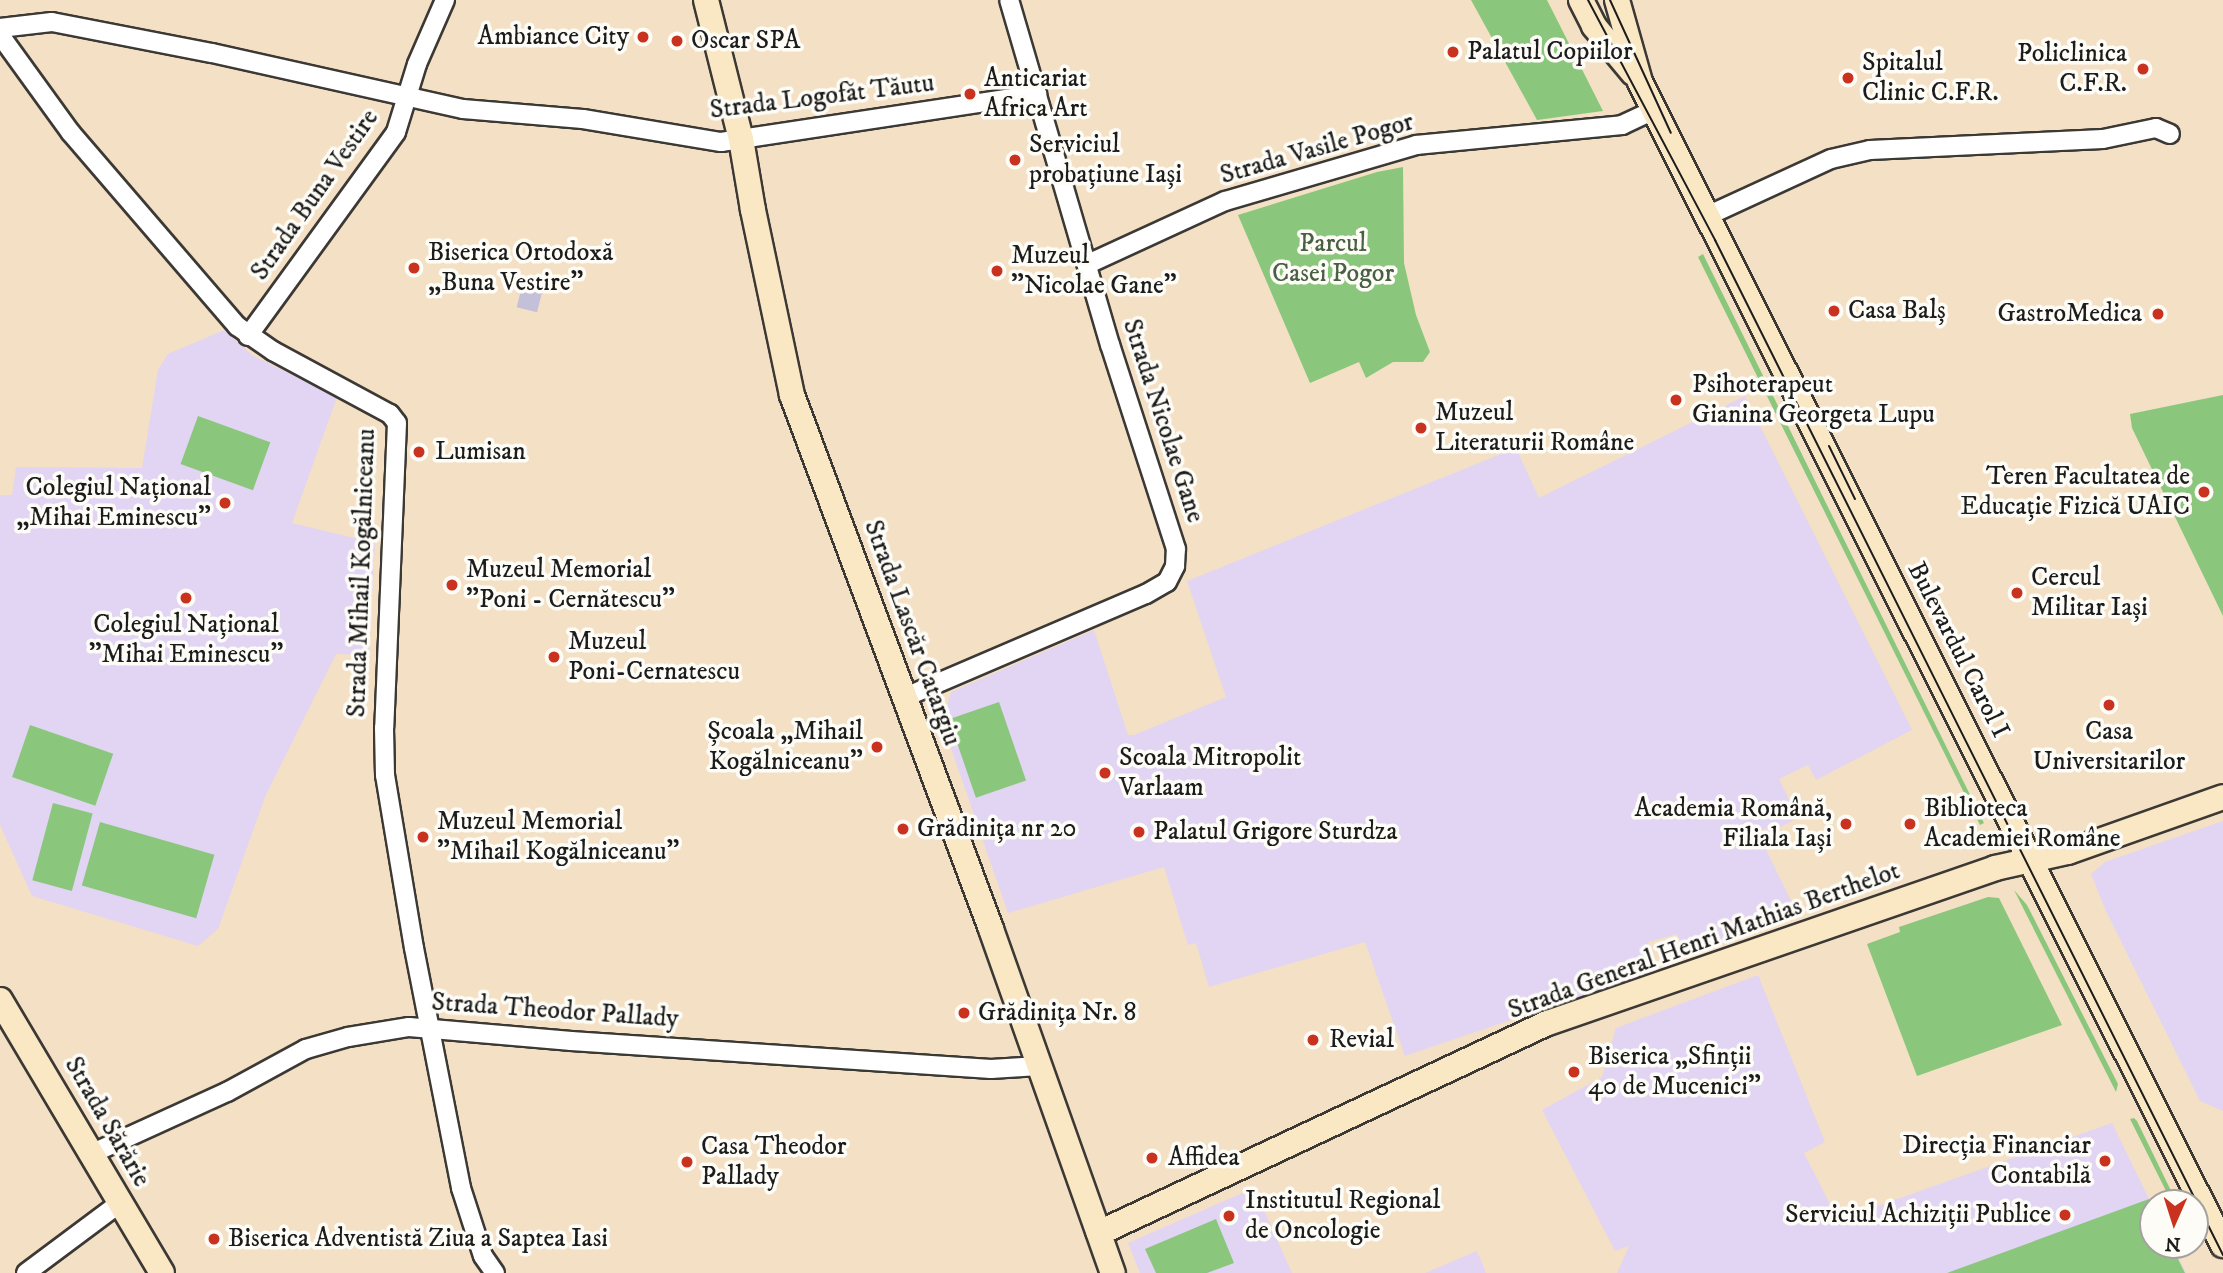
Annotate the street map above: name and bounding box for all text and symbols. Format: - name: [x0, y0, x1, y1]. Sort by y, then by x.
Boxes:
- place label: Ambiance City: [478, 21, 629, 53]
- place label: Oscar SPA: [691, 25, 800, 57]
- marker: Ambiance City: [635, 29, 651, 45]
- marker: Oscar SPA: [669, 33, 685, 49]
- place label: Palatul Copiilor: [1467, 36, 1633, 68]
- place label: Policlinica C.F.R.: [2017, 38, 2127, 100]
- marker: Palatul Copiilor: [1445, 44, 1461, 60]
- place label: Spitalul Clinic C.F.R.: [1862, 47, 1999, 108]
- marker: Policlinica C.F.R.: [2133, 59, 2153, 79]
- place label: Anticariat Africa Art: [984, 63, 1088, 124]
- street label: Strada Logofăt Tăutu: [708, 68, 936, 126]
- marker: Spitalul Clinic C.F.R.: [1840, 70, 1856, 86]
- marker: Anticariat Africa Art: [962, 86, 978, 102]
- street label: Strada Buna Vestire: [244, 104, 386, 286]
- street label: Strada Vasile Pogor: [1217, 106, 1417, 192]
- place label: Serviciul probațiune Iași: [1029, 129, 1182, 190]
- marker: Serviciul probațiune Iași: [1007, 152, 1023, 168]
- park label: Parcul Casei Pogor: [1272, 228, 1394, 290]
- place label: Biserica Ortodoxă „Buna Vestire”: [428, 237, 613, 298]
- place label: Muzeul "Nicolae Gane": [1011, 240, 1177, 302]
- marker: Biserica Ortodoxă „Buna Vestire”: [406, 260, 422, 276]
- marker: Muzeul "Nicolae Gane": [989, 263, 1005, 279]
- place label: Casa Balș: [1848, 295, 1946, 327]
- place label: GastroMedica: [1998, 298, 2142, 330]
- marker: Casa Balș: [1826, 303, 1842, 319]
- marker: GastroMedica: [2148, 304, 2168, 324]
- street label: Strada Nicolae Gane: [1115, 315, 1211, 527]
- place label: Psihoterapeut Gianina Georgeta Lupu: [1692, 369, 1935, 430]
- marker: Psihoterapeut Gianina Georgeta Lupu: [1666, 390, 1686, 410]
- place label: Muzeul Literaturii Române: [1435, 397, 1634, 458]
- marker: Muzeul Literaturii Române: [1413, 420, 1429, 436]
- street label: Strada Mihail Kogălniceanu: [341, 428, 383, 718]
- place label: Lumisan: [435, 436, 526, 468]
- marker: Lumisan: [409, 442, 429, 462]
- place label: Teren Facultatea de Educație Fizică UAIC: [1960, 461, 2190, 522]
- place label: Colegiul Național „Mihai Eminescu”: [16, 472, 211, 534]
- marker: Teren Facultatea de Educație Fizică UAIC: [2196, 484, 2212, 500]
- marker: Colegiul Național „Mihai Eminescu”: [217, 495, 233, 511]
- street label: Strada Lascăr Catargiu: [857, 516, 967, 750]
- place label: Muzeul Memorial "Poni - Cernătescu": [466, 554, 675, 616]
- street label: Bulevardul Carol I: [1900, 557, 2016, 743]
- place label: Cercul Militar Iași: [2031, 562, 2148, 624]
- marker: Muzeul Memorial "Poni - Cernătescu": [444, 577, 460, 593]
- marker: Cercul Militar Iași: [2009, 585, 2025, 601]
- marker: Colegiul Național "Mihai Eminescu": [178, 590, 194, 606]
- place label: Colegiul Național "Mihai Eminescu": [89, 609, 283, 670]
- place label: Muzeul Poni-Cernatescu: [568, 626, 740, 688]
- marker: Muzeul Poni-Cernatescu: [546, 649, 562, 665]
- marker: Casa Universitarilor: [2101, 697, 2117, 713]
- place label: Școala „Mihail Kogălniceanu”: [707, 716, 863, 778]
- place label: Casa Universitarilor: [2033, 716, 2185, 778]
- marker: Școala „Mihail Kogălniceanu”: [869, 739, 885, 755]
- place label: Scoala Mitropolit Varlaam: [1119, 742, 1301, 804]
- marker: Scoala Mitropolit Varlaam: [1097, 765, 1113, 781]
- place label: Academia Română, Filiala Iași: [1635, 793, 1832, 854]
- place label: Biblioteca Academiei Române: [1924, 793, 2120, 854]
- place label: Muzeul Memorial "Mihail Kogălniceanu": [437, 806, 680, 868]
- place label: Grădinița nr 20: [917, 813, 1076, 845]
- place label: Palatul Grigore Sturdza: [1153, 816, 1397, 848]
- marker: Academia Română, Filiala Iași: [1838, 816, 1854, 832]
- marker: Biblioteca Academiei Române: [1902, 816, 1918, 832]
- marker: Grădinița nr 20: [895, 821, 911, 837]
- marker: Palatul Grigore Sturdza: [1131, 824, 1147, 840]
- marker: Muzeul Memorial "Mihail Kogălniceanu": [415, 829, 431, 845]
- street label: Strada General Henri Mathias Berthelot: [1504, 855, 1904, 1027]
- street label: Strada Theodor Pallady: [430, 987, 680, 1035]
- place label: Grădinița Nr. 8: [978, 997, 1136, 1029]
- marker: Grădinița Nr. 8: [956, 1005, 972, 1021]
- place label: Revial: [1329, 1024, 1394, 1056]
- marker: Revial: [1303, 1030, 1323, 1050]
- place label: Biserica „Sfinții 40 de Mucenici”: [1588, 1041, 1761, 1102]
- street label: Strada Sărărie: [57, 1051, 157, 1193]
- marker: Biserica „Sfinții 40 de Mucenici”: [1566, 1064, 1582, 1080]
- place label: Direcția Financiar Contabilă: [1902, 1130, 2091, 1192]
- place label: Casa Theodor Pallady: [701, 1131, 847, 1192]
- place label: Affidea: [1168, 1142, 1240, 1174]
- marker: Affidea: [1142, 1148, 1162, 1168]
- marker: Direcția Financiar Contabilă: [2097, 1153, 2113, 1169]
- marker: Casa Theodor Pallady: [679, 1154, 695, 1170]
- place label: Institutul Regional de Oncologie: [1245, 1185, 1440, 1246]
- north arrow: [2139, 1189, 2209, 1259]
- place label: Serviciul Achiziții Publice: [1785, 1199, 2051, 1231]
- marker: Institutul Regional de Oncologie: [1219, 1206, 1239, 1226]
- marker: Serviciul Achiziții Publice: [2057, 1207, 2073, 1223]
- place label: Biserica Adventistă Ziua a Saptea Iasi: [228, 1223, 608, 1255]
- marker: Biserica Adventistă Ziua a Saptea Iasi: [206, 1231, 222, 1247]
- text: N: [2165, 1232, 2181, 1255]

